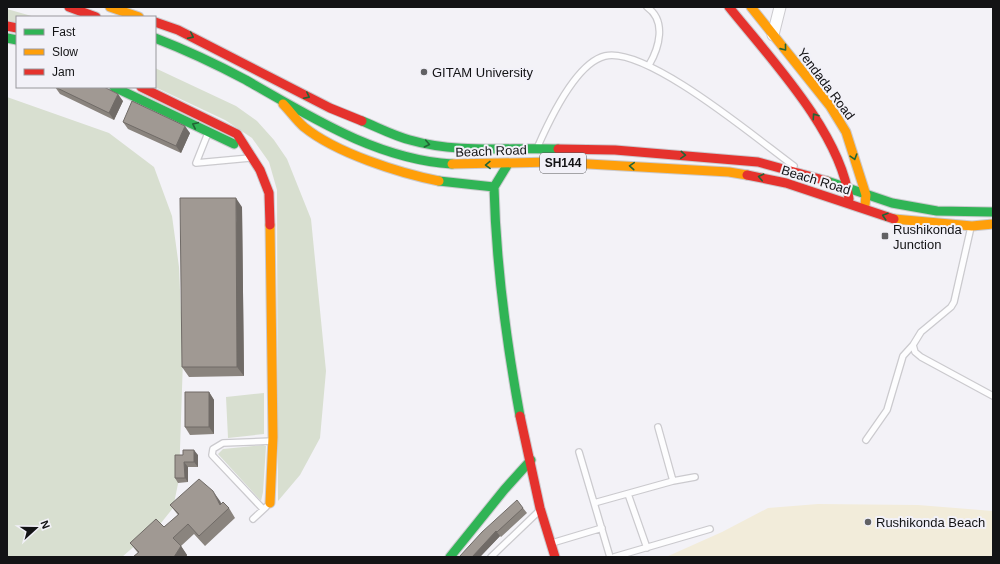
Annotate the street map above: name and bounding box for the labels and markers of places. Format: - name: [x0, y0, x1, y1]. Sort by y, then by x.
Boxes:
- place label: GITAM University: [432, 65, 533, 80]
- marker: GITAM University: [419, 67, 429, 77]
- place label: Rushikonda Junction: [893, 222, 962, 252]
- marker: Rushikonda Junction: [880, 231, 890, 241]
- place label: Rushikonda Beach: [876, 515, 985, 530]
- marker: Rushikonda Beach: [863, 517, 873, 527]

